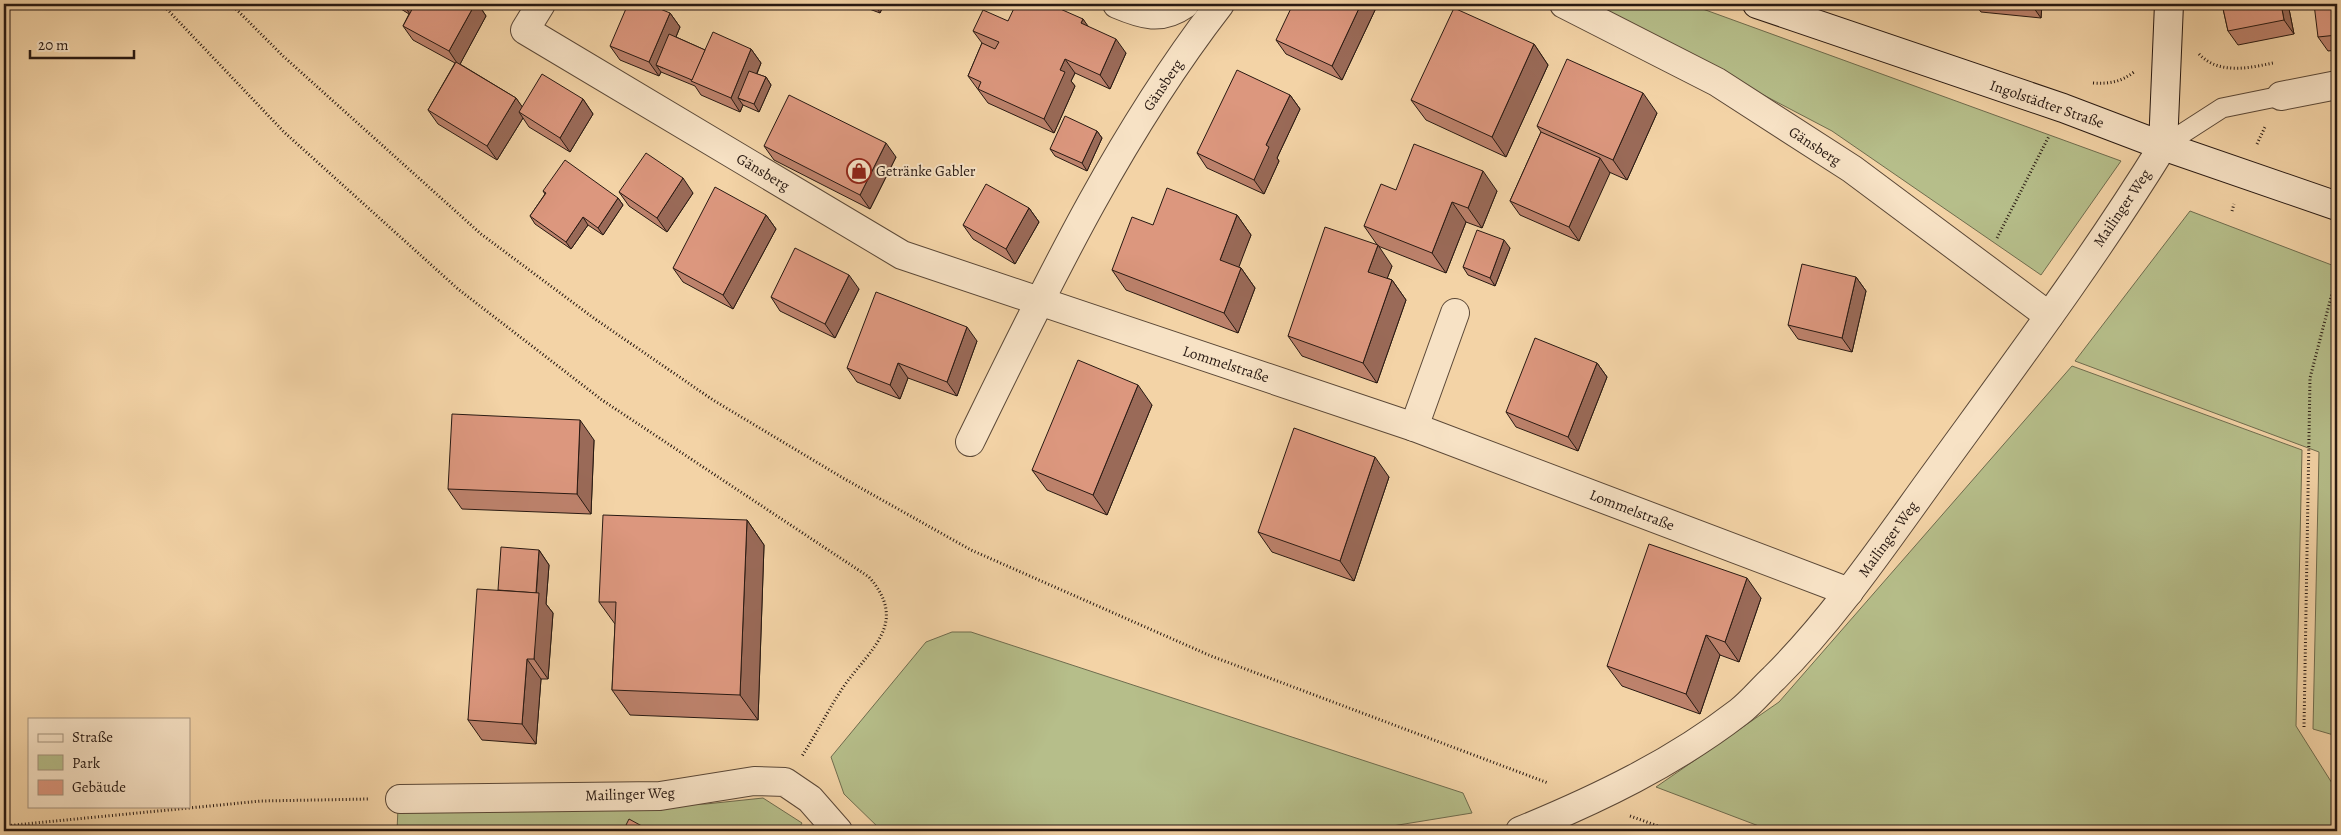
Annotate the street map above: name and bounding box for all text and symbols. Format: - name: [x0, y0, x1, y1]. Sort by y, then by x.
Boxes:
- scale bar: [30, 28, 134, 60]
- text: 20 m: [38, 35, 69, 55]
- street label: Gänsberg: [1138, 55, 1188, 115]
- street label: Ingolstädter Straße: [1987, 75, 2107, 133]
- street label: Gänsberg: [1785, 122, 1845, 171]
- street label: Gänsberg: [733, 148, 794, 196]
- shop icon: Getränke Gabler: [846, 158, 872, 184]
- place label: Getränke Gabler: [876, 161, 976, 181]
- street label: Mailinger Weg: [2089, 165, 2156, 251]
- street label: Lommelstraße: [1180, 341, 1272, 387]
- street label: Lommelstraße: [1587, 485, 1678, 535]
- street label: Mailinger Weg: [1854, 496, 1923, 581]
- legend: [28, 718, 190, 808]
- text: Straße: [72, 727, 113, 747]
- text: Park: [72, 753, 101, 773]
- text: Gebäude: [72, 777, 126, 797]
- street label: Mailinger Weg: [585, 782, 676, 806]

